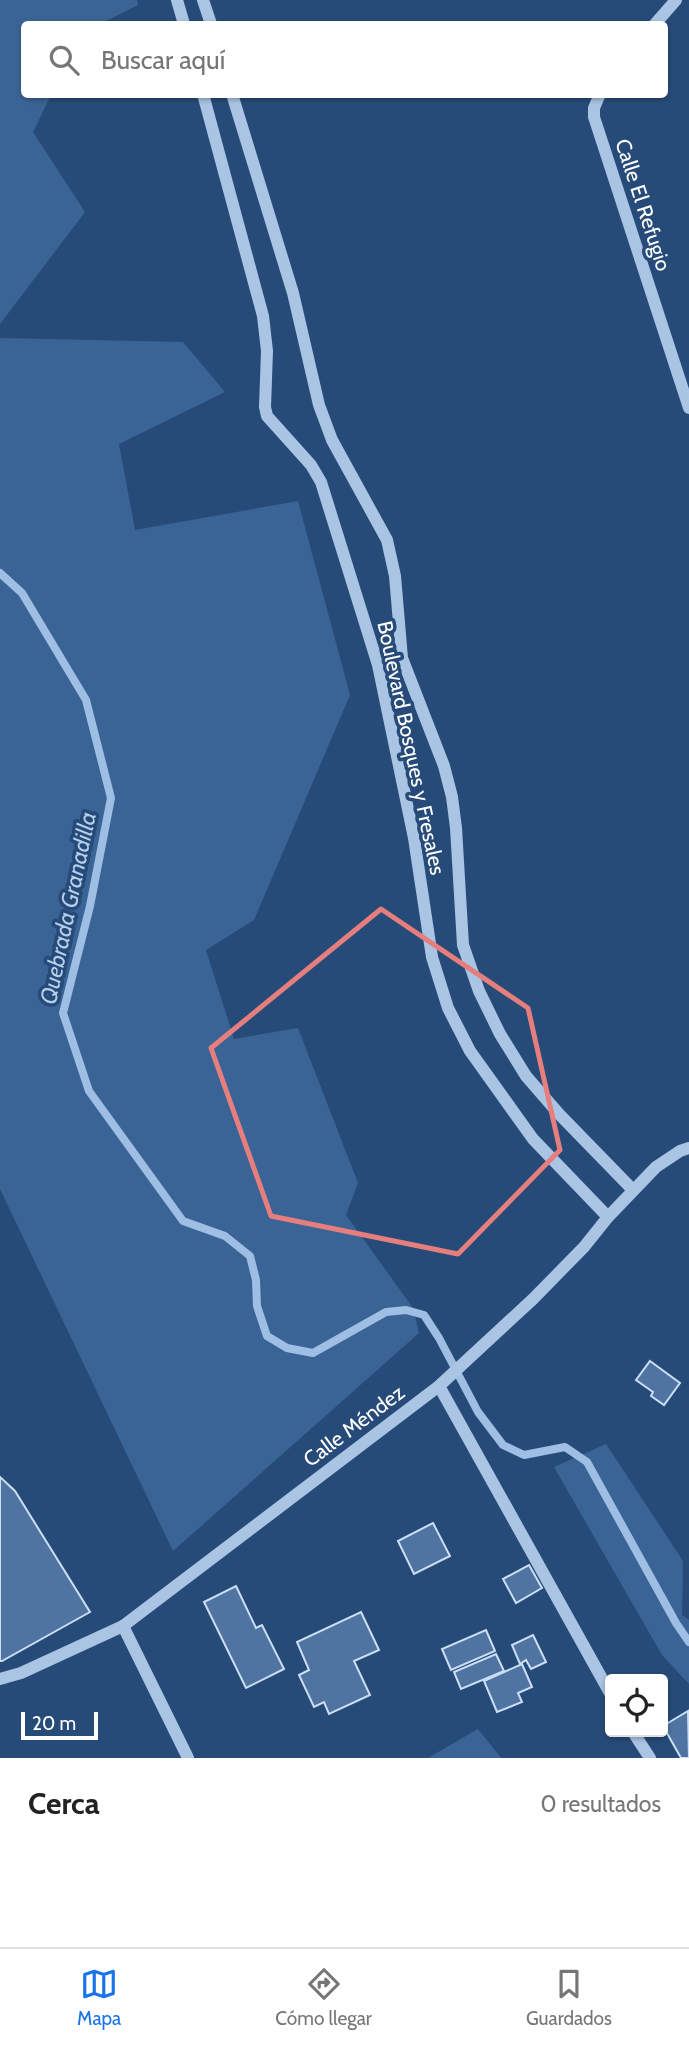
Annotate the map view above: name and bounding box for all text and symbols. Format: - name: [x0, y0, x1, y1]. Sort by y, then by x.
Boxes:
- search box: [21, 21, 668, 98]
- icon: search: [45, 41, 83, 79]
- text: Buscar aquí: [101, 44, 225, 76]
- street label: Calle El Refugio: [610, 136, 677, 274]
- street label: Boulevard Bosques y Fresales: [372, 619, 451, 877]
- water label: Quebrada Granadilla: [34, 809, 102, 1007]
- street label: Calle Méndez: [298, 1379, 409, 1472]
- map controls: [605, 1674, 668, 1737]
- button: locate: [605, 1674, 668, 1737]
- scale bar: [21, 1709, 98, 1741]
- text: 20 m: [32, 1712, 76, 1735]
- text: Cerca: [28, 1785, 100, 1822]
- text: 0 resultados: [540, 1790, 661, 1818]
- tab: Mapa: [77, 1965, 121, 2030]
- tab: Cómo llegar: [275, 1965, 372, 2030]
- tab: Guardados: [526, 1965, 612, 2030]

